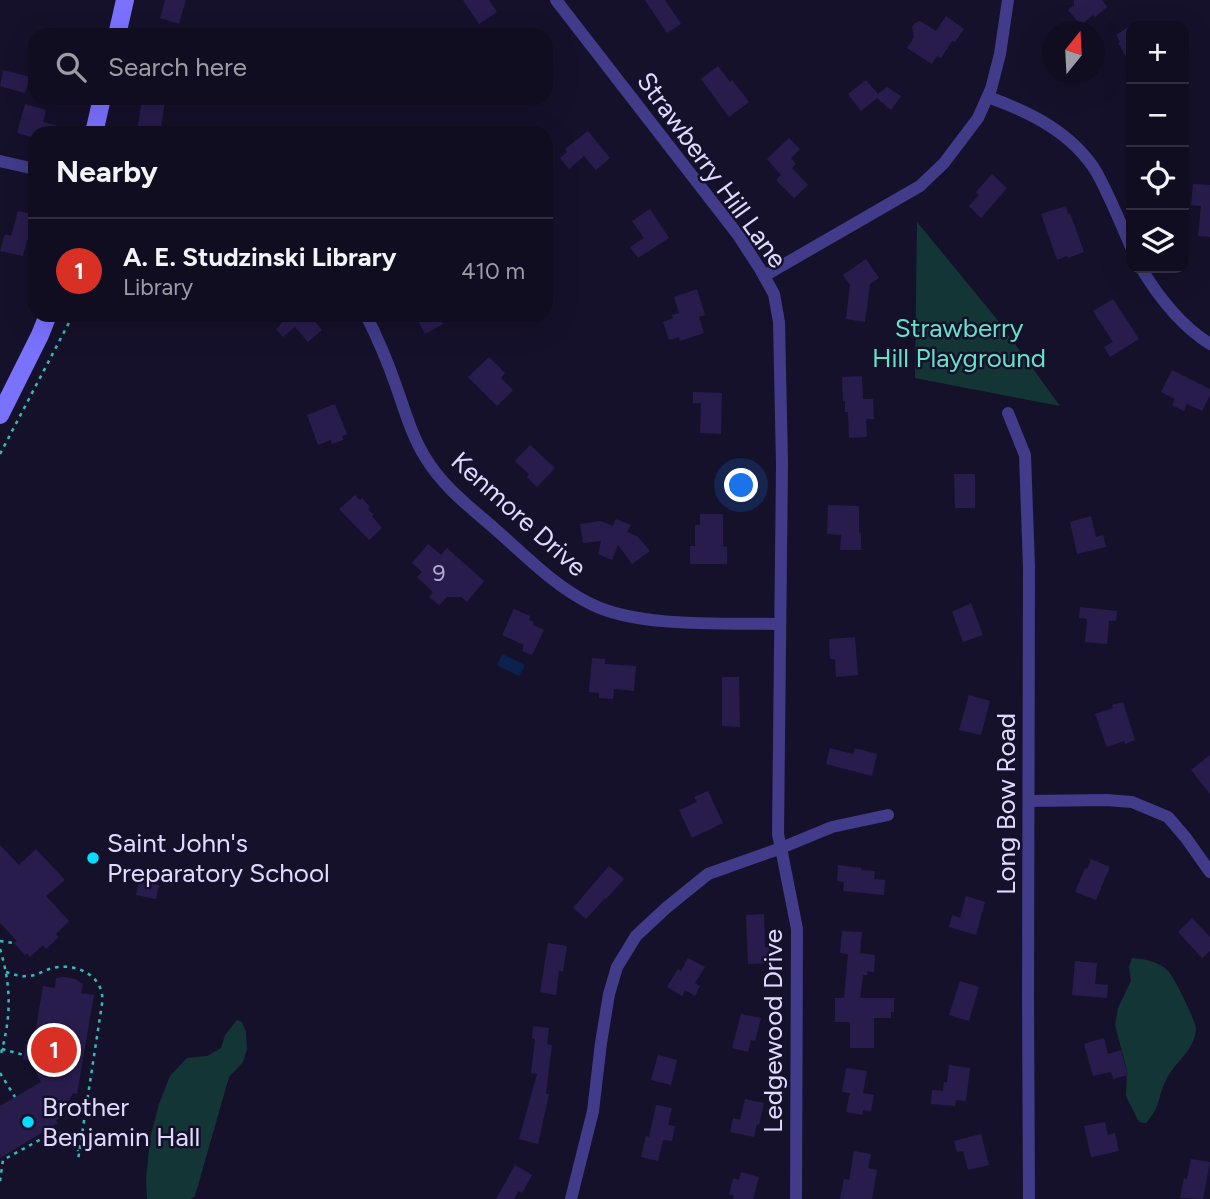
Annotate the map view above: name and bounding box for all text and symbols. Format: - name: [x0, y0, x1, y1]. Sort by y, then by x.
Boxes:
- north arrow: [1042, 21, 1105, 84]
- map controls: [1126, 21, 1189, 273]
- button: +: [1126, 21, 1189, 84]
- search box: [28, 28, 553, 105]
- icon: search: [52, 48, 90, 86]
- text: Search here: [108, 51, 247, 83]
- street label: Strawberry Hill Lane: [630, 66, 794, 274]
- button: −: [1126, 84, 1189, 147]
- button: locate: [1126, 147, 1189, 210]
- text: Nearby: [56, 153, 158, 190]
- button: layers: [1126, 210, 1189, 273]
- text: A. E. Studzinski Library: [123, 241, 397, 273]
- text: 1: [74, 257, 84, 285]
- text: 410 m: [461, 257, 525, 285]
- text: Library: [123, 273, 193, 301]
- park label: Strawberry Hill Playground: [872, 312, 1046, 374]
- street label: Kenmore Drive: [445, 445, 593, 583]
- your location: [724, 468, 758, 502]
- house number: 9: [432, 559, 446, 587]
- street label: Long Bow Road: [990, 713, 1022, 895]
- place label: Saint John's Preparatory School: [107, 827, 330, 889]
- marker: Saint John's Preparatory School: [85, 850, 101, 866]
- street label: Ledgewood Drive: [757, 929, 789, 1133]
- pin: 1: [31, 1024, 77, 1076]
- place label: Brother Benjamin Hall: [42, 1091, 200, 1153]
- marker: Brother Benjamin Hall: [20, 1114, 36, 1130]

